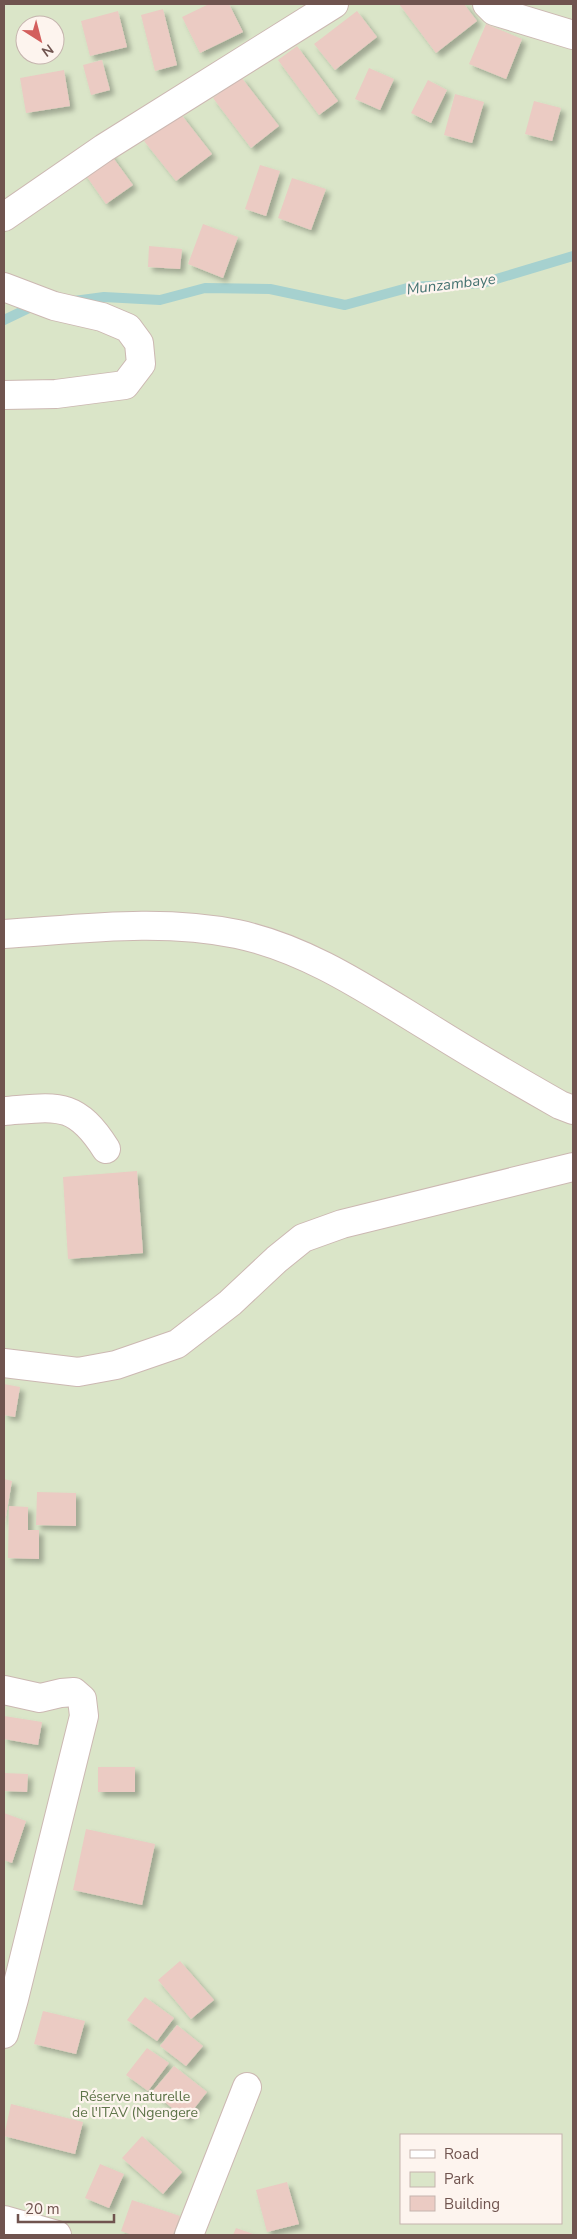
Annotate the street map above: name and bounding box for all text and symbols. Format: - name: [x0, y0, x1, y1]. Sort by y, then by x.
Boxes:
- north arrow: [15, 15, 65, 65]
- text: N: [38, 39, 57, 61]
- water label: Munzambaye: [405, 269, 497, 299]
- park label: Réserve naturelle de l'ITAV (Ngengere: [72, 2087, 198, 2122]
- legend: [400, 2134, 562, 2224]
- text: Road: [444, 2144, 479, 2164]
- text: Park: [444, 2169, 474, 2189]
- scale bar: [18, 2192, 114, 2224]
- text: Building: [444, 2194, 500, 2214]
- text: 20 m: [25, 2199, 60, 2219]

